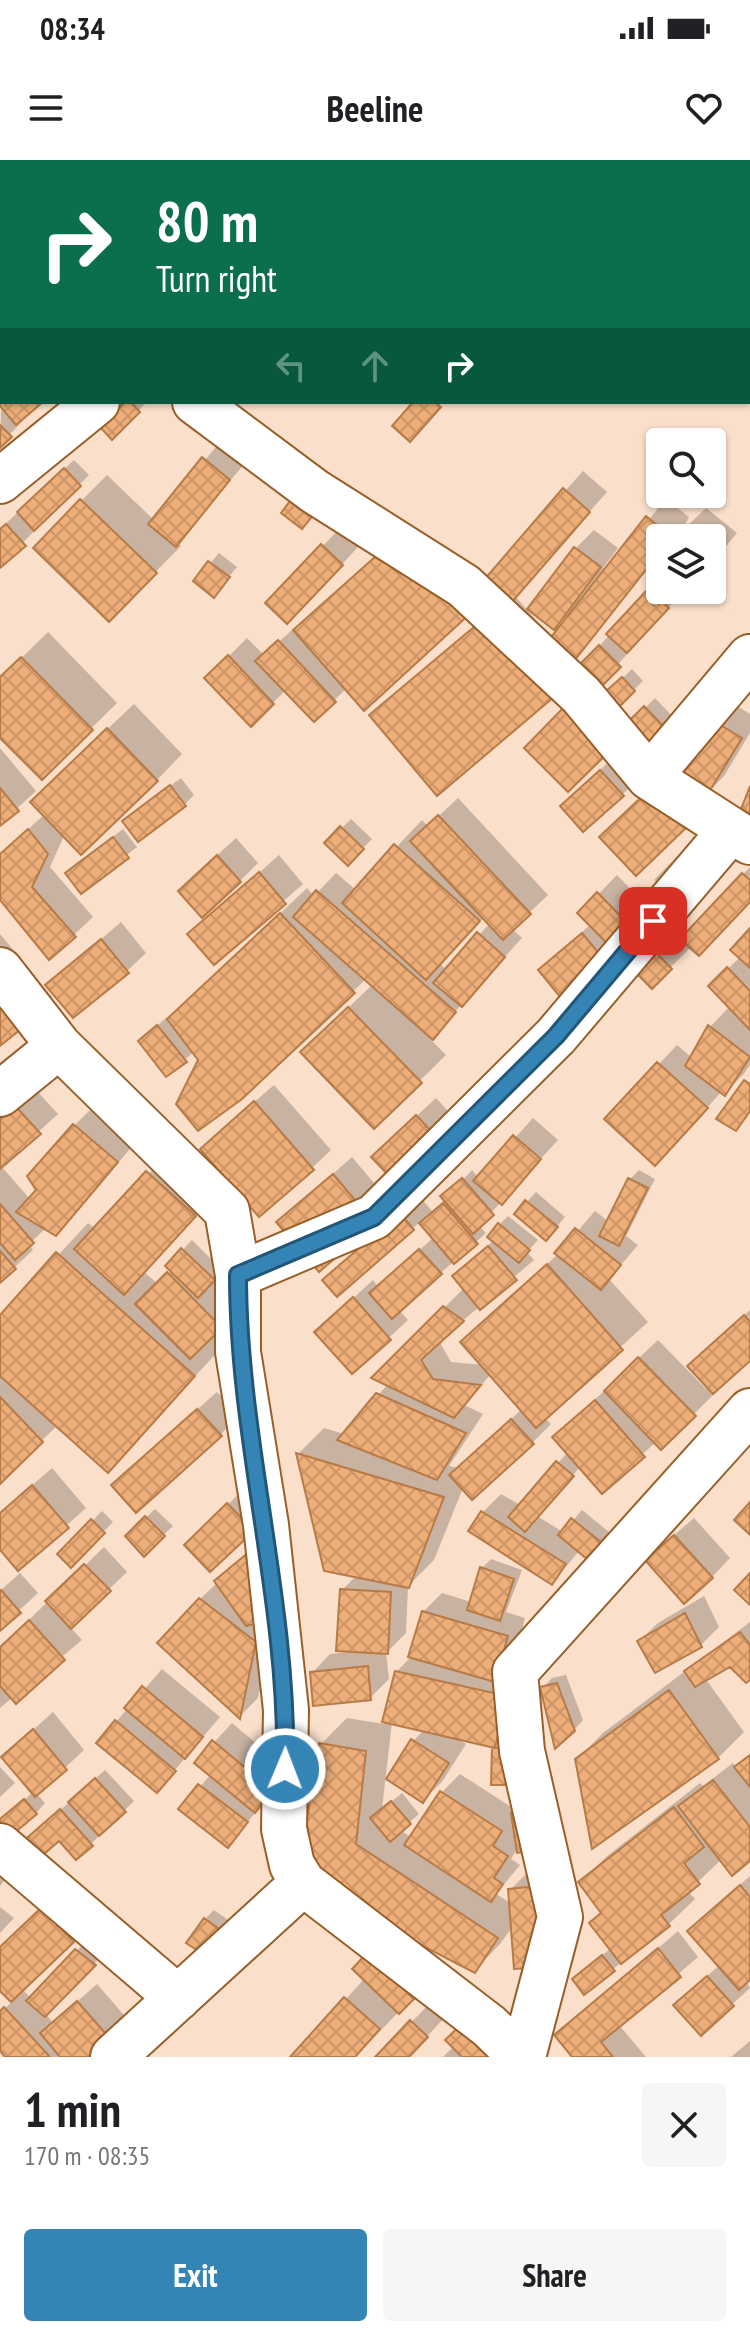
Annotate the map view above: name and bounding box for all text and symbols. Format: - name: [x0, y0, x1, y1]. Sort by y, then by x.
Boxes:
- text: 08:34: [40, 9, 105, 48]
- text: Beeline: [327, 85, 423, 132]
- icon: menu: [24, 86, 68, 130]
- icon: heart: [682, 86, 726, 130]
- text: 80 m: [156, 185, 258, 257]
- icon: right: [24, 192, 128, 296]
- text: Turn right: [156, 255, 277, 302]
- icon: left: [269, 344, 313, 388]
- icon: ahead: [353, 344, 397, 388]
- icon: right: [437, 344, 481, 388]
- map controls: [646, 428, 726, 604]
- button: search: [646, 428, 726, 508]
- button: layers: [646, 524, 726, 604]
- pin: [619, 887, 687, 955]
- icon: arrive: [631, 899, 675, 943]
- position arrow: [243, 1727, 327, 1811]
- text: 1 min: [24, 2078, 121, 2140]
- button: close: [642, 2083, 726, 2167]
- text: 170 m · 08:35: [24, 2139, 150, 2172]
- button: Exit: [24, 2229, 367, 2321]
- button: Share: [383, 2229, 726, 2321]

